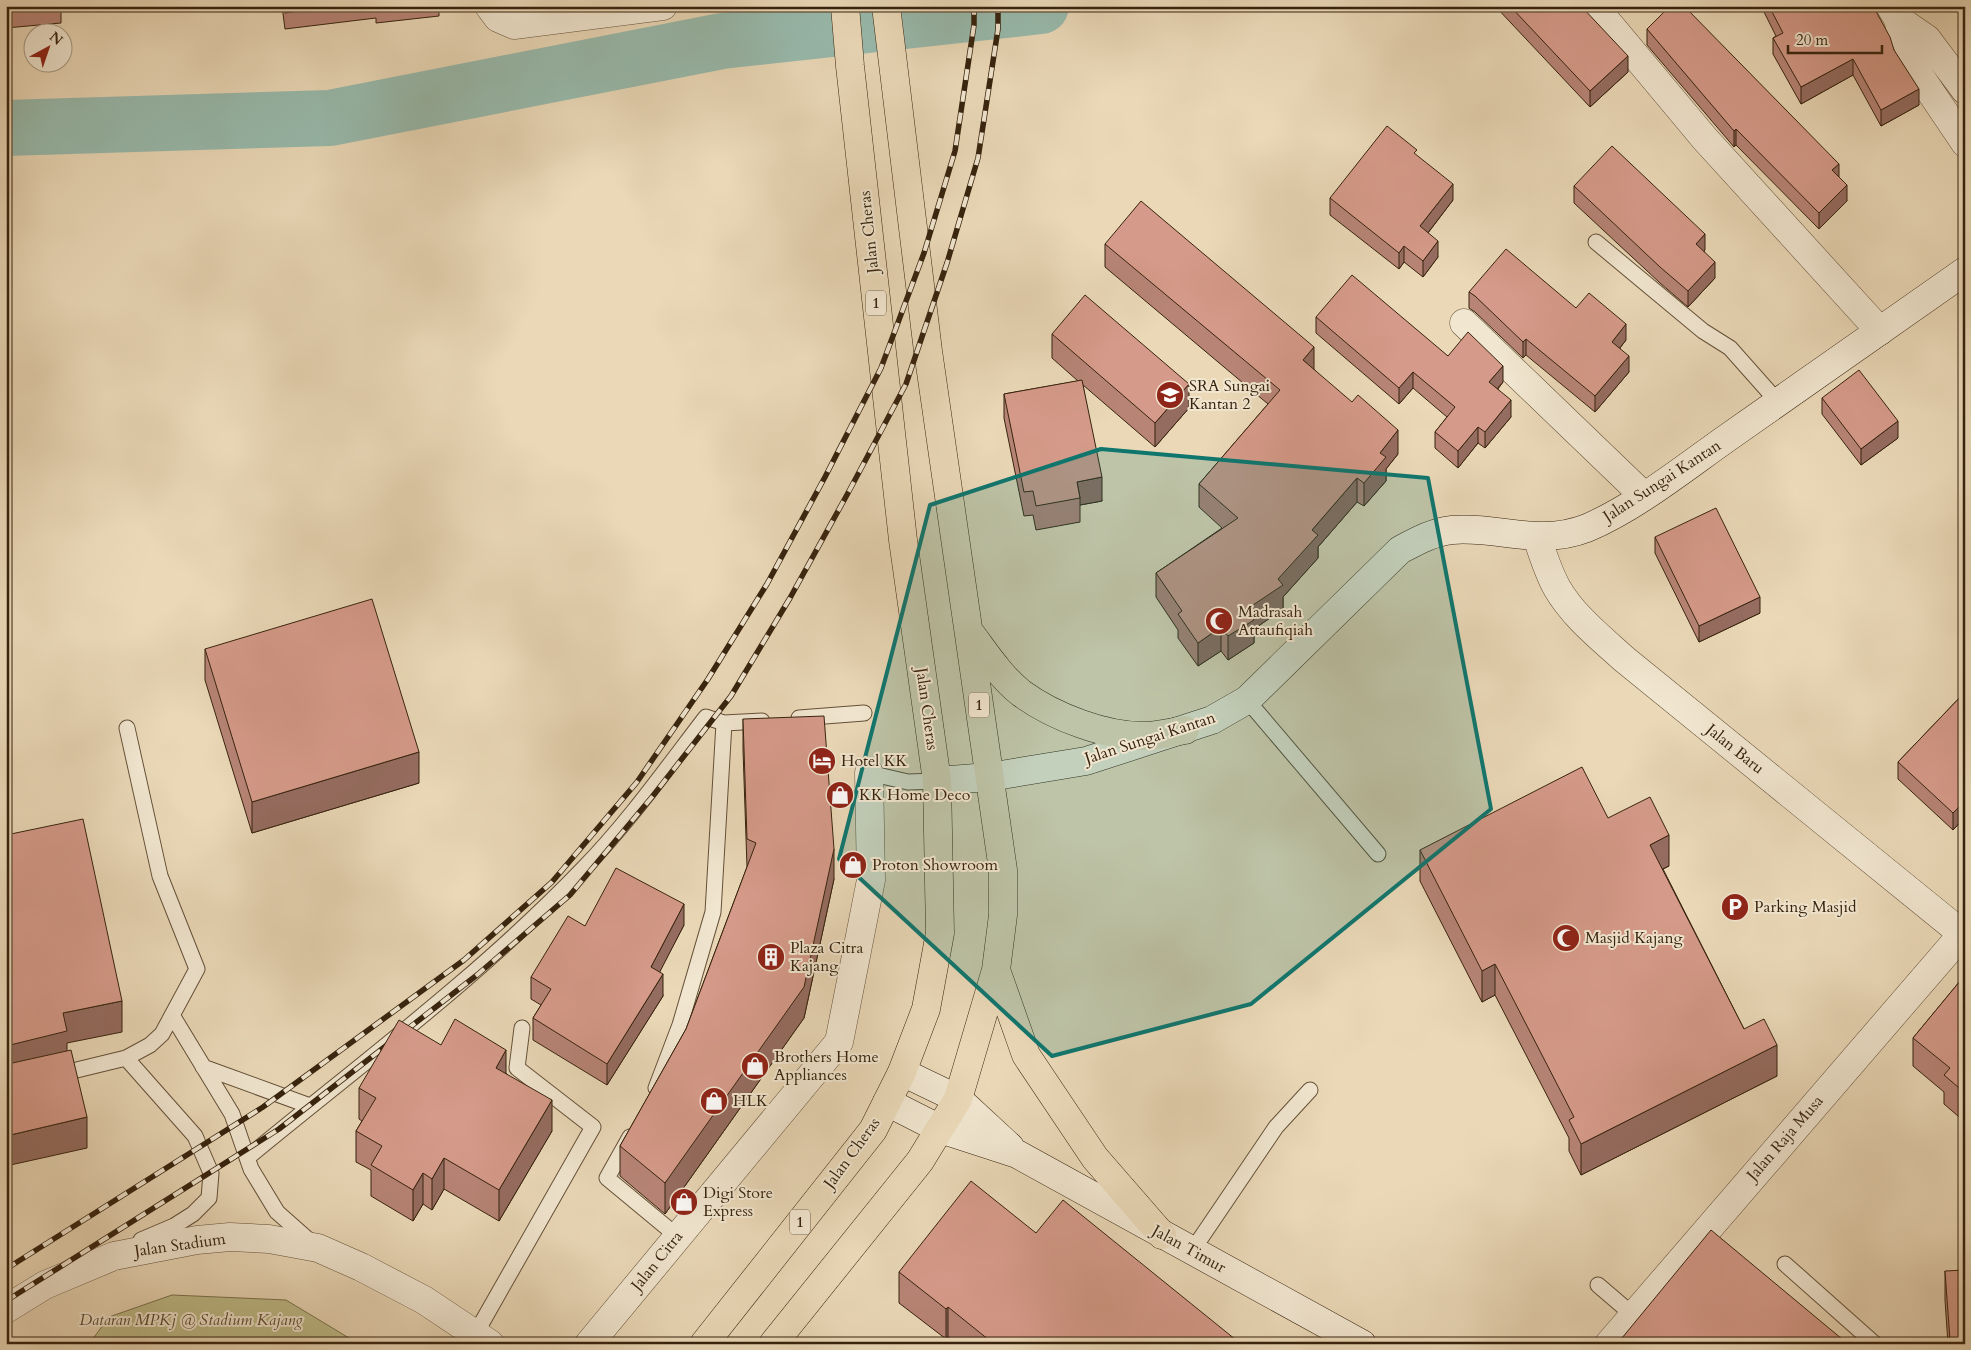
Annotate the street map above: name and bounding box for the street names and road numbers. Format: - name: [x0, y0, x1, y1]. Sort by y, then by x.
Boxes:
- street label: Jalan Cheras: [854, 190, 884, 276]
- road number: 1: [866, 290, 886, 316]
- street label: Jalan Sungai Kantan: [1597, 435, 1725, 528]
- street label: Jalan Cheras: [910, 664, 944, 752]
- road number: 1: [969, 692, 989, 718]
- street label: Jalan Sungai Kantan: [1080, 706, 1218, 770]
- street label: Jalan Baru: [1700, 717, 1769, 779]
- street label: Jalan Raja Musa: [1740, 1091, 1828, 1187]
- street label: Jalan Cheras: [818, 1113, 885, 1195]
- road number: 1: [790, 1210, 810, 1234]
- street label: Jalan Timur: [1146, 1219, 1230, 1278]
- street label: Jalan Citra: [625, 1226, 688, 1297]
- street label: Jalan Stadium: [131, 1228, 228, 1263]

